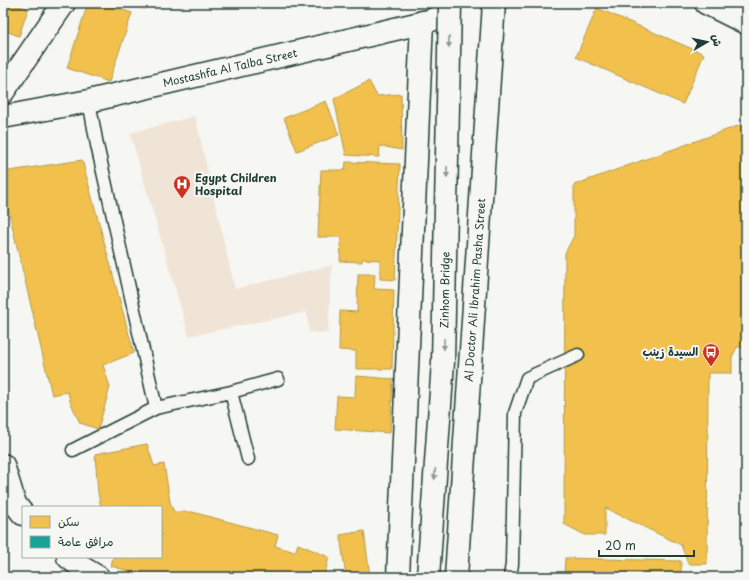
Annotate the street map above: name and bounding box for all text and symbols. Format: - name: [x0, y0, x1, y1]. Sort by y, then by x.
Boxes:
- north arrow: [687, 22, 727, 62]
- text: ش: [708, 33, 727, 48]
- one-way arrow: [446, 36, 453, 48]
- street label: Mostashfa Al Talba Street: [161, 44, 299, 91]
- one-way arrow: [444, 166, 450, 179]
- place label: Egypt Children Hospital: [195, 169, 277, 199]
- hospital icon: Egypt Children Hospital: [172, 174, 192, 199]
- street label: Al Doctor Ali Ibrahim Pasha Street: [460, 198, 489, 382]
- street label: Zinhom Bridge: [435, 251, 454, 329]
- one-way arrow: [441, 338, 447, 351]
- bus stop icon: السيدة زينب: [701, 342, 721, 367]
- place label: السيدة زينب: [643, 343, 698, 360]
- one-way arrow: [432, 468, 439, 480]
- legend: [22, 506, 162, 558]
- text: سكن: [58, 512, 80, 530]
- text: مرافق عامة: [58, 532, 113, 550]
- scale bar: [599, 532, 694, 558]
- text: 20 m: [605, 536, 636, 554]

